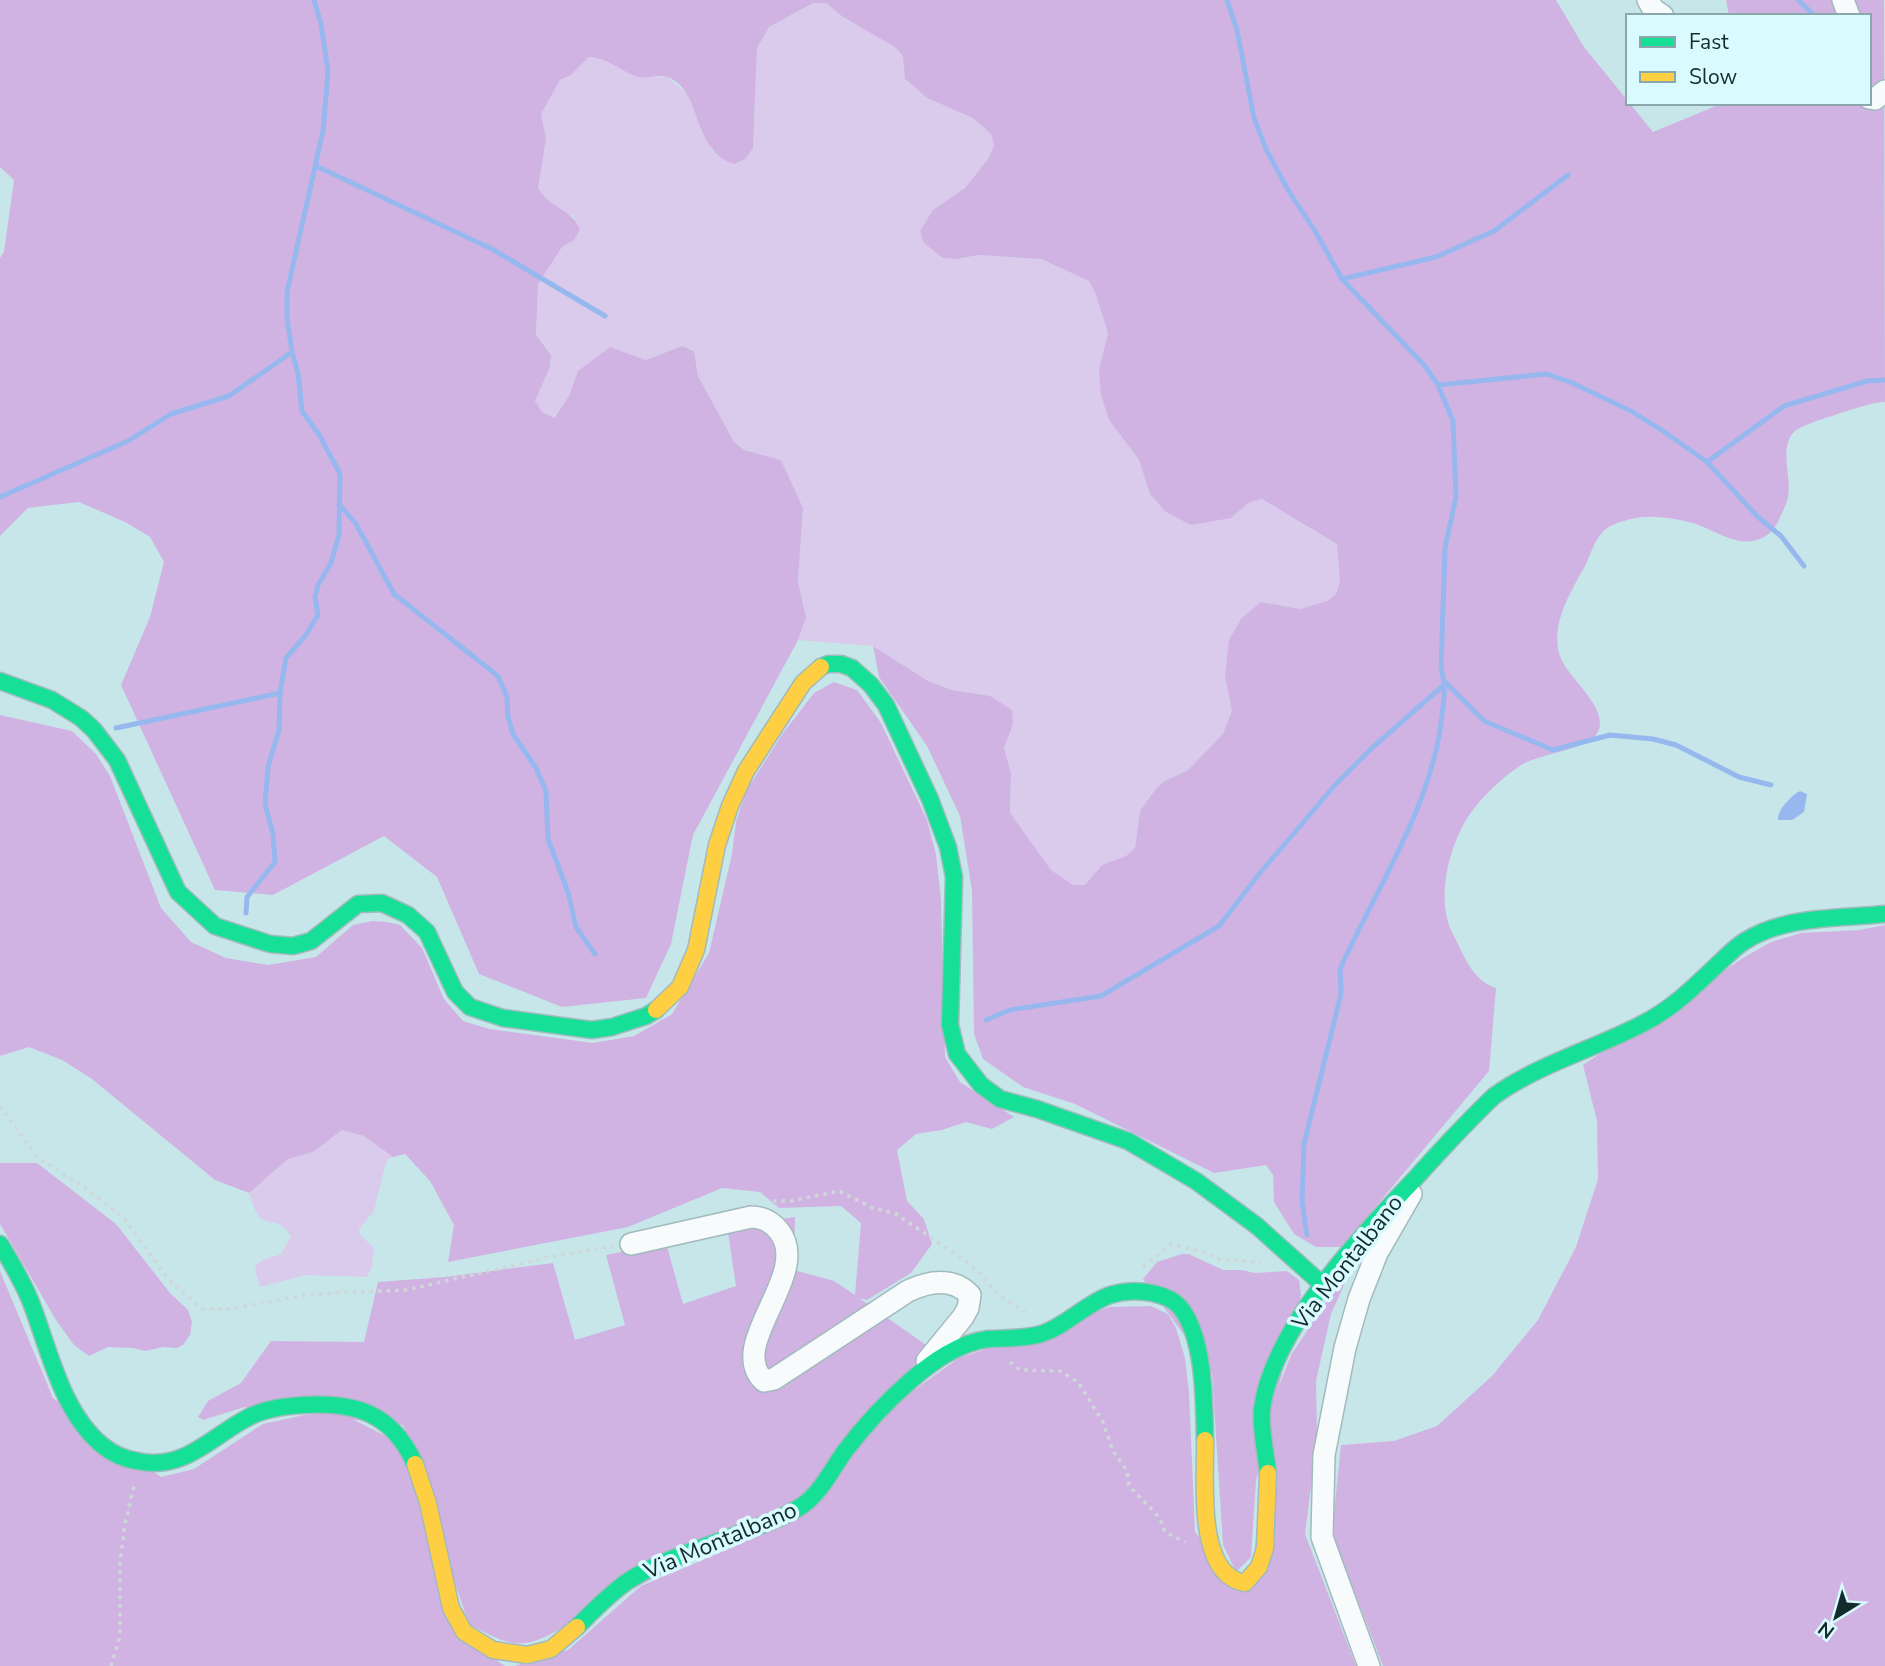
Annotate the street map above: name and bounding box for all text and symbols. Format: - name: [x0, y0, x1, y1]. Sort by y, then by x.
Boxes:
- legend: [1626, 14, 1871, 105]
- text: Fast: [1689, 28, 1729, 56]
- text: Slow: [1689, 63, 1738, 91]
- street label: Via Montalbano: [1284, 1188, 1410, 1337]
- street label: Via Montalbano: [638, 1494, 801, 1587]
- north arrow: [1801, 1582, 1871, 1652]
- text: N: [1813, 1615, 1840, 1644]

